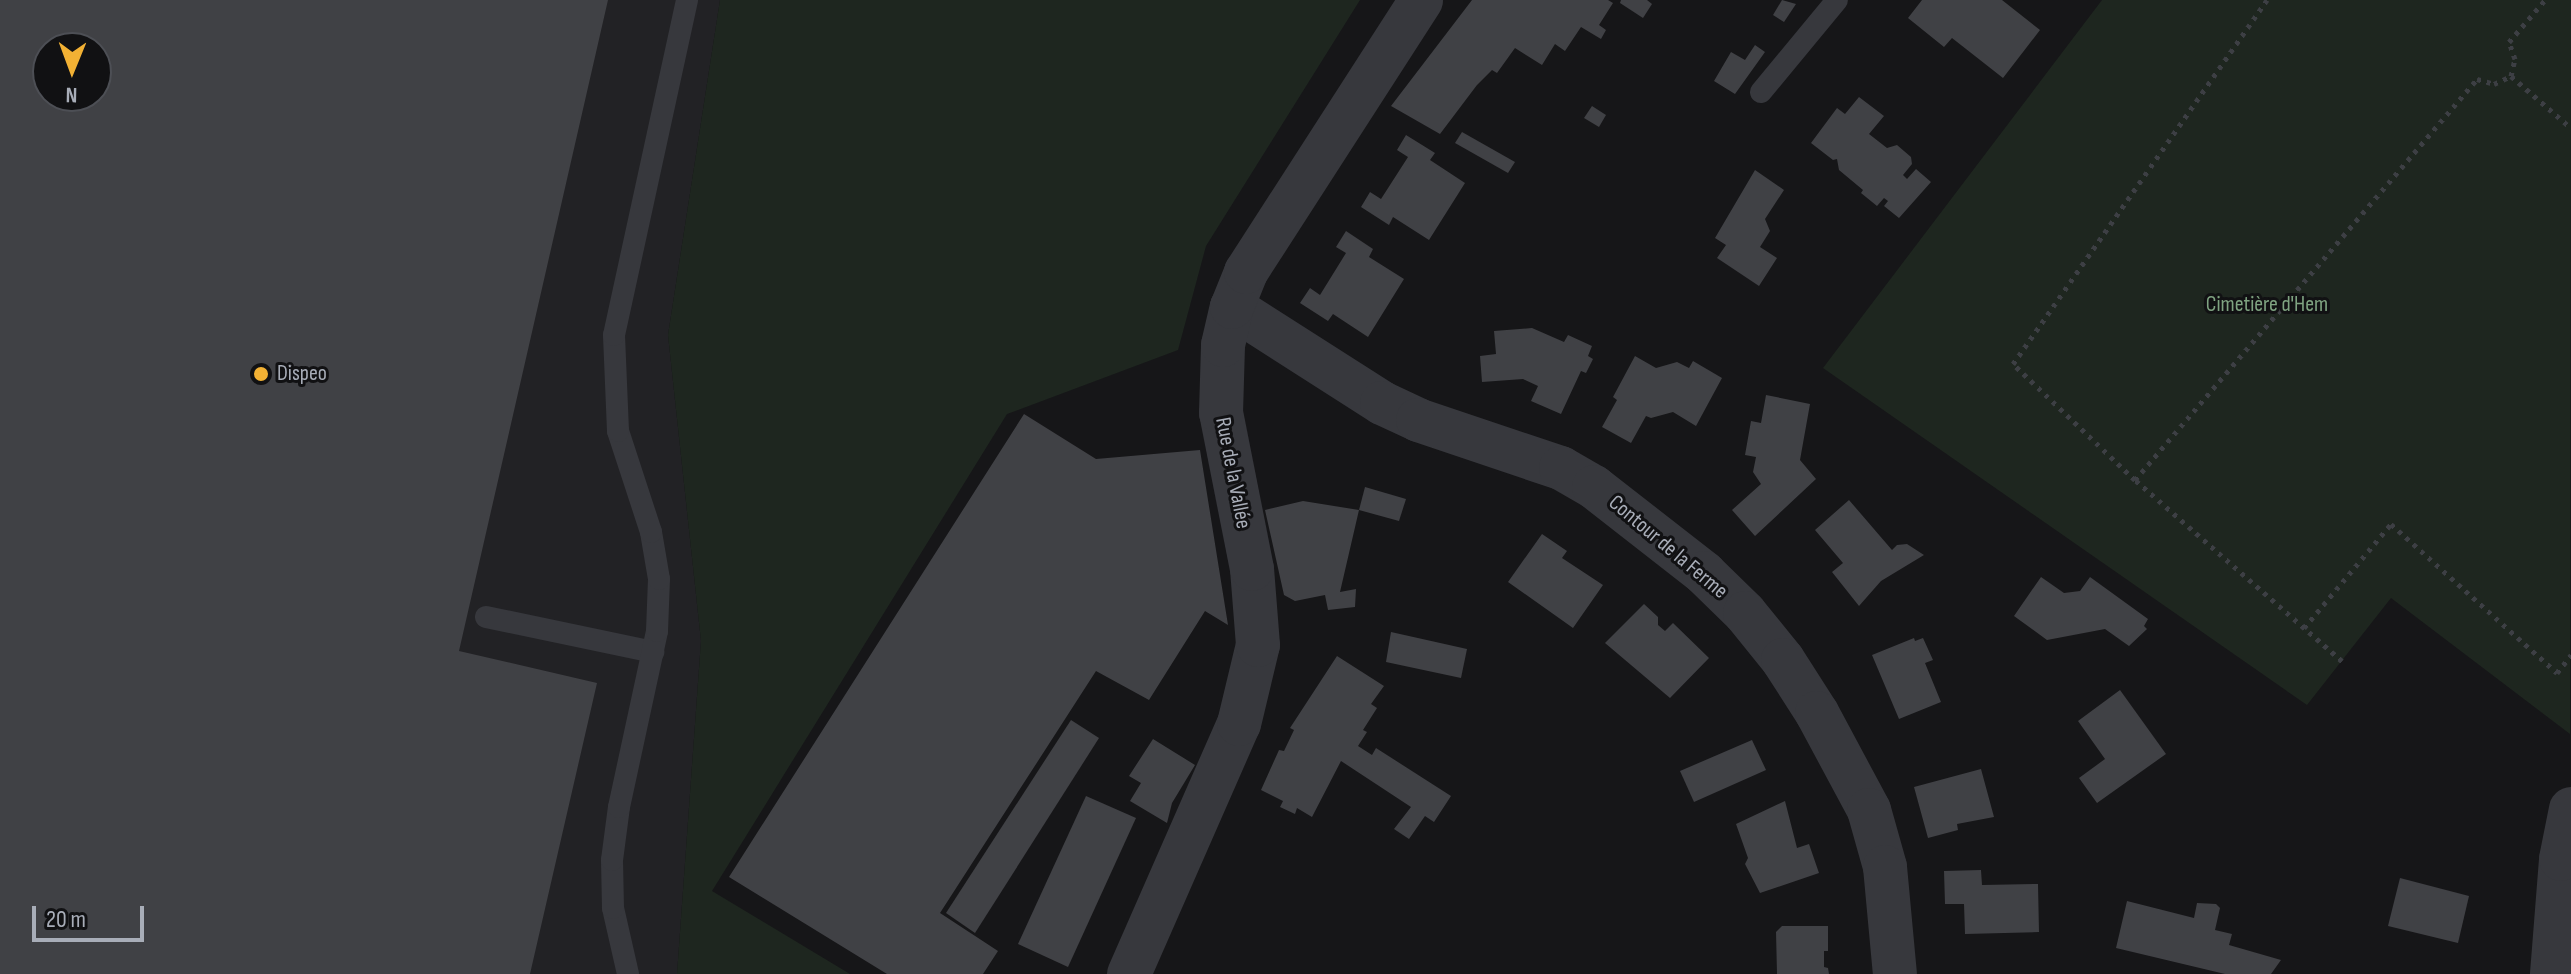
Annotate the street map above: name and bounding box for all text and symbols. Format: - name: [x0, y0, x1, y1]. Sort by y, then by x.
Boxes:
- north arrow: [32, 32, 112, 112]
- text: N: [65, 81, 78, 108]
- park label: Cimetière d'Hem: [2206, 292, 2328, 318]
- place label: Dispeo: [277, 361, 327, 387]
- marker: Dispeo: [252, 365, 270, 383]
- street label: Rue de la Vallée: [1209, 415, 1257, 531]
- street label: Contour de la Ferme: [1603, 489, 1733, 605]
- scale bar: [36, 890, 148, 940]
- text: 20 m: [46, 905, 86, 934]

